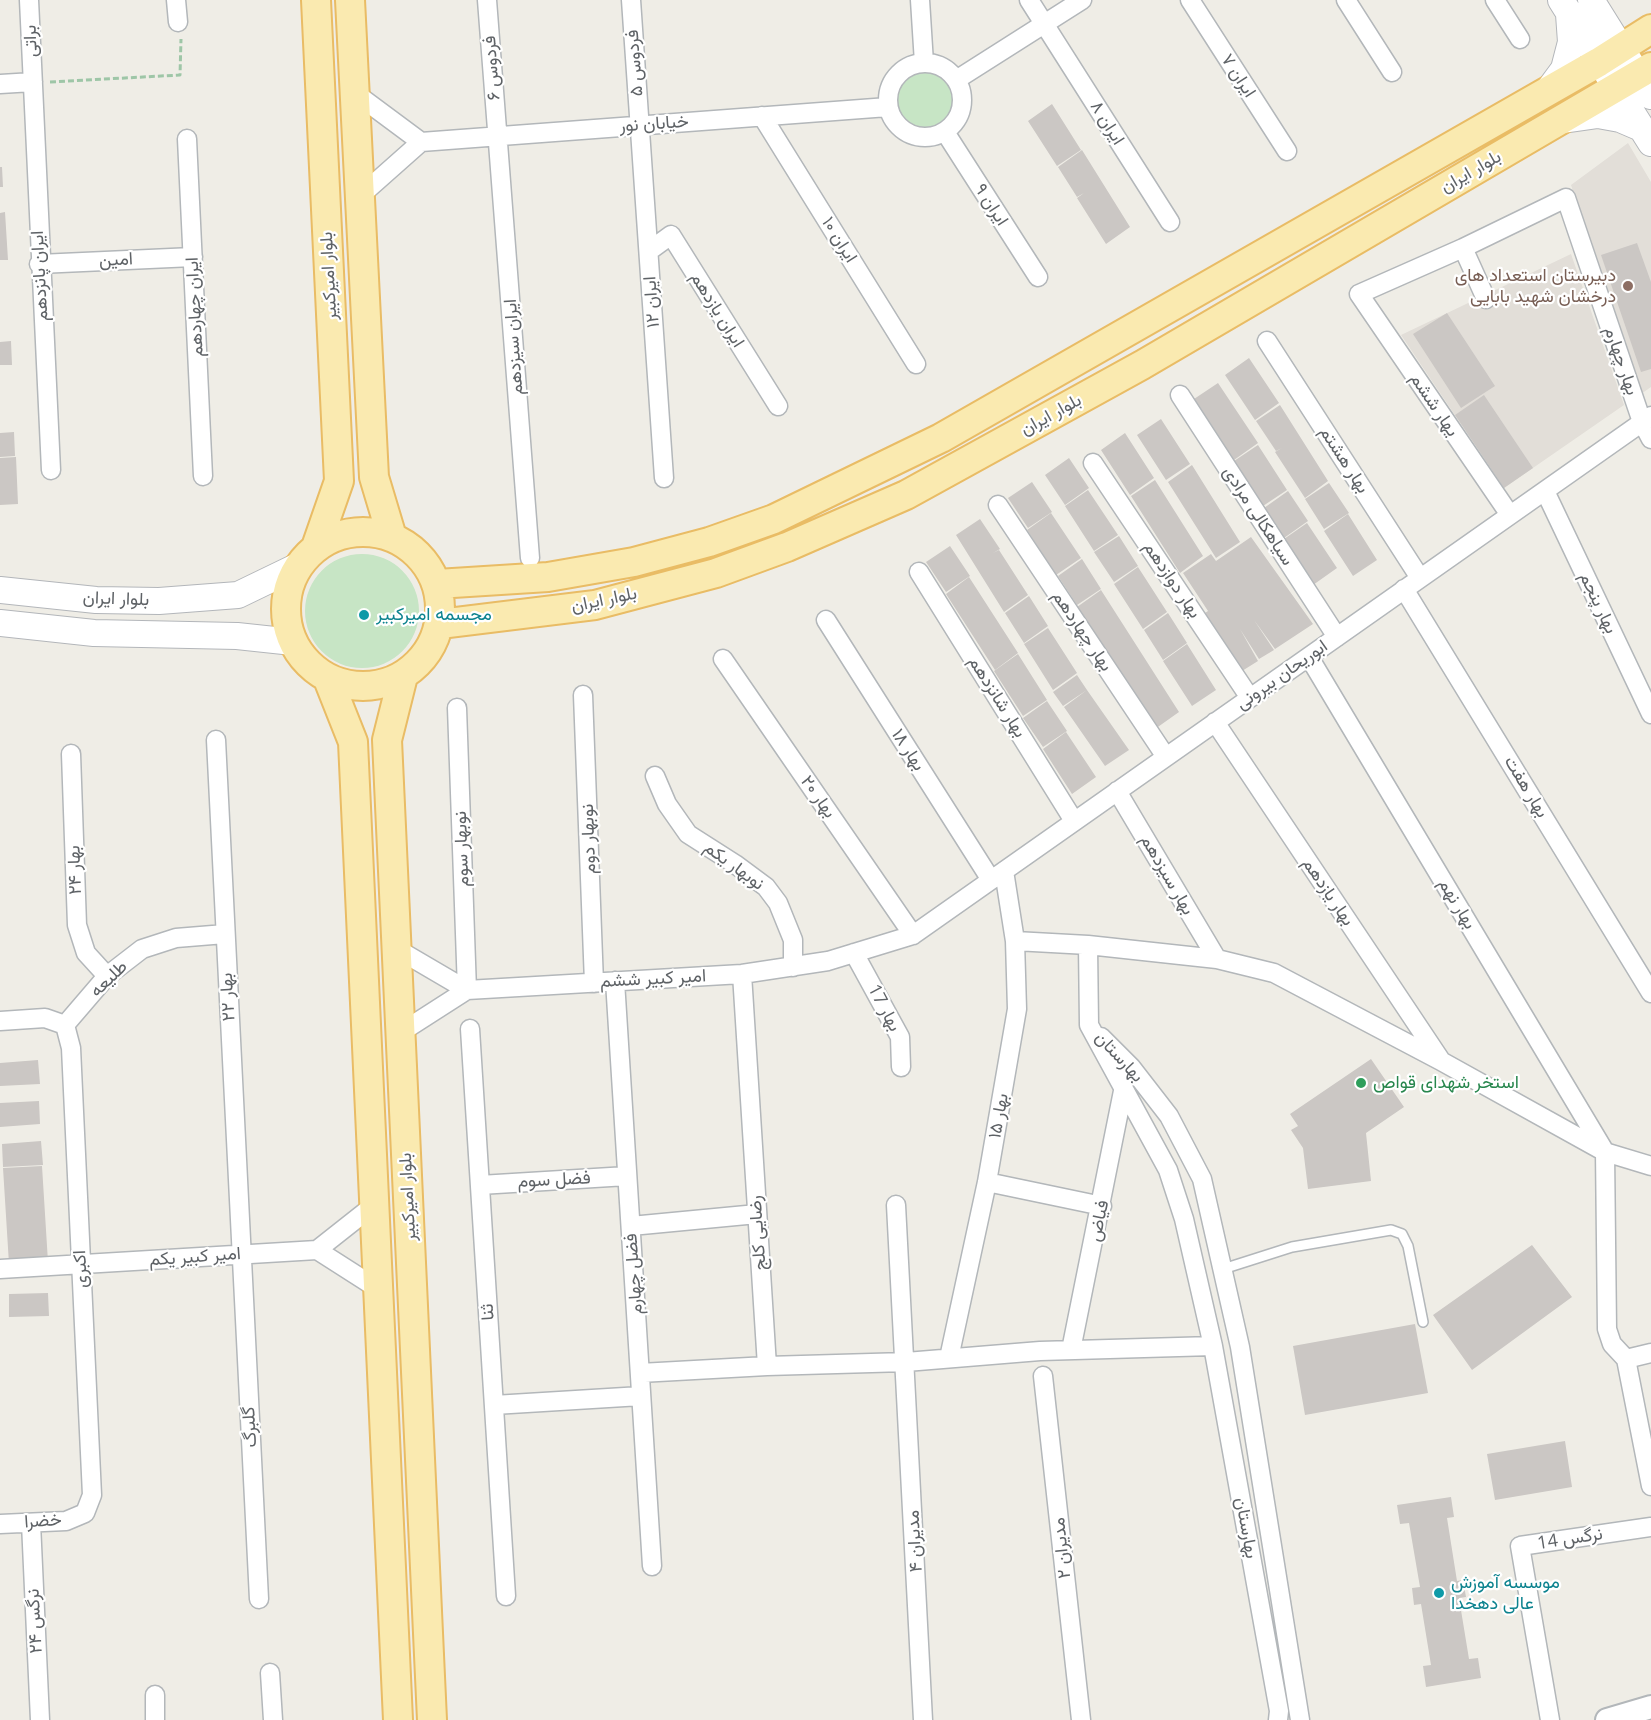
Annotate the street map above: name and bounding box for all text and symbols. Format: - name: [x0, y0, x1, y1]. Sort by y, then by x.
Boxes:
- street label: براتی: [20, 24, 42, 58]
- street label: فردوس ۵: [622, 29, 648, 97]
- street label: فردوس ۶: [479, 35, 505, 101]
- street label: ایران ۷: [1216, 50, 1260, 102]
- street label: ایران ۸: [1085, 97, 1129, 149]
- street label: خیابان نور: [619, 111, 689, 137]
- street label: بلوار ایران: [1437, 146, 1505, 198]
- street label: ایران ۹: [969, 180, 1013, 230]
- street label: ایران ۱۰: [817, 213, 861, 267]
- street label: ایران پانزدهم: [27, 230, 53, 322]
- street label: بلوار امیرکبیر: [316, 231, 342, 321]
- street label: امین: [99, 248, 133, 272]
- street label: ایران چهاردهم: [182, 256, 208, 358]
- place label: دبیرستان استعداد های درخشان شهید بابایی: [1455, 265, 1616, 308]
- street label: ایران یازدهم: [685, 268, 749, 352]
- street label: ایران ۱۲: [639, 275, 665, 329]
- marker: دبیرستان استعداد های درخشان شهید بابایی: [1621, 279, 1635, 293]
- street label: ایران سیزدهم: [500, 298, 528, 396]
- street label: بهار چهارم: [1599, 324, 1643, 398]
- street label: یهار ششم: [1405, 369, 1463, 441]
- street label: بلوار ایران: [1017, 389, 1085, 441]
- street label: بهار هشتم: [1314, 423, 1374, 497]
- street label: سیاهکالی مرادی: [1218, 462, 1298, 570]
- street label: بهار دوازدهم: [1138, 538, 1206, 622]
- street label: بهار پنجم: [1574, 569, 1622, 637]
- street label: بلوار ایران: [569, 583, 639, 617]
- street label: بهار چهاردهم: [1047, 586, 1117, 676]
- street label: بلوار ایران: [82, 587, 150, 611]
- place label: مجسمه امیرکبیر: [376, 604, 492, 626]
- marker: مجسمه امیرکبیر: [357, 608, 371, 622]
- street label: ابوریحان بیرونی: [1232, 635, 1332, 715]
- street label: بهار شانزدهم: [963, 652, 1031, 742]
- street label: بهار ۱۸: [887, 725, 929, 775]
- street label: بهار هفت: [1499, 752, 1553, 822]
- street label: بهار ۲۰: [796, 772, 840, 822]
- street label: نوبهار دوم: [577, 804, 601, 874]
- street label: نوبهار سوم: [450, 811, 474, 887]
- street label: بهار سیزدهم: [1135, 831, 1199, 919]
- street label: نوبهار یکم: [700, 837, 768, 895]
- street label: بهار ۲۴: [63, 845, 87, 895]
- street label: بهار یازدهم: [1297, 854, 1359, 930]
- street label: بهار نهم: [1433, 875, 1481, 933]
- street label: طلیعه: [86, 956, 132, 1002]
- street label: امیر کبیر ششم: [599, 965, 707, 993]
- street label: بهار ۲۲: [216, 972, 240, 1022]
- street label: بهار 17: [863, 981, 905, 1035]
- street label: بهارستان: [1090, 1027, 1148, 1087]
- place label: استخر شهدای قواص: [1373, 1072, 1519, 1094]
- marker: استخر شهدای قواص: [1354, 1076, 1368, 1090]
- street label: بهار ۱۵: [984, 1092, 1014, 1140]
- street label: بلوار امیرکبیر: [395, 1152, 421, 1242]
- street label: فضل سوم: [517, 1167, 591, 1193]
- street label: رضایی کلج: [745, 1195, 771, 1271]
- street label: فیاض: [1084, 1198, 1114, 1244]
- street label: فضل چهارم: [620, 1233, 648, 1315]
- street label: امیر کبیر یکم: [148, 1243, 242, 1271]
- street label: اکبری: [69, 1249, 93, 1289]
- street label: ثنا: [477, 1303, 499, 1321]
- street label: گلبرگ: [238, 1406, 262, 1448]
- street label: بهارستان: [1230, 1496, 1262, 1560]
- street label: خضرا: [24, 1509, 62, 1533]
- street label: مدیران ۴: [903, 1509, 927, 1573]
- street label: مدیران ۲: [1048, 1516, 1076, 1580]
- street label: نرگس 14: [1536, 1523, 1604, 1555]
- place label: موسسه آموزش عالی دهخدا: [1451, 1572, 1560, 1614]
- marker: موسسه آموزش عالی دهخدا: [1432, 1586, 1446, 1600]
- street label: نرگس ۲۴: [23, 1588, 47, 1654]

